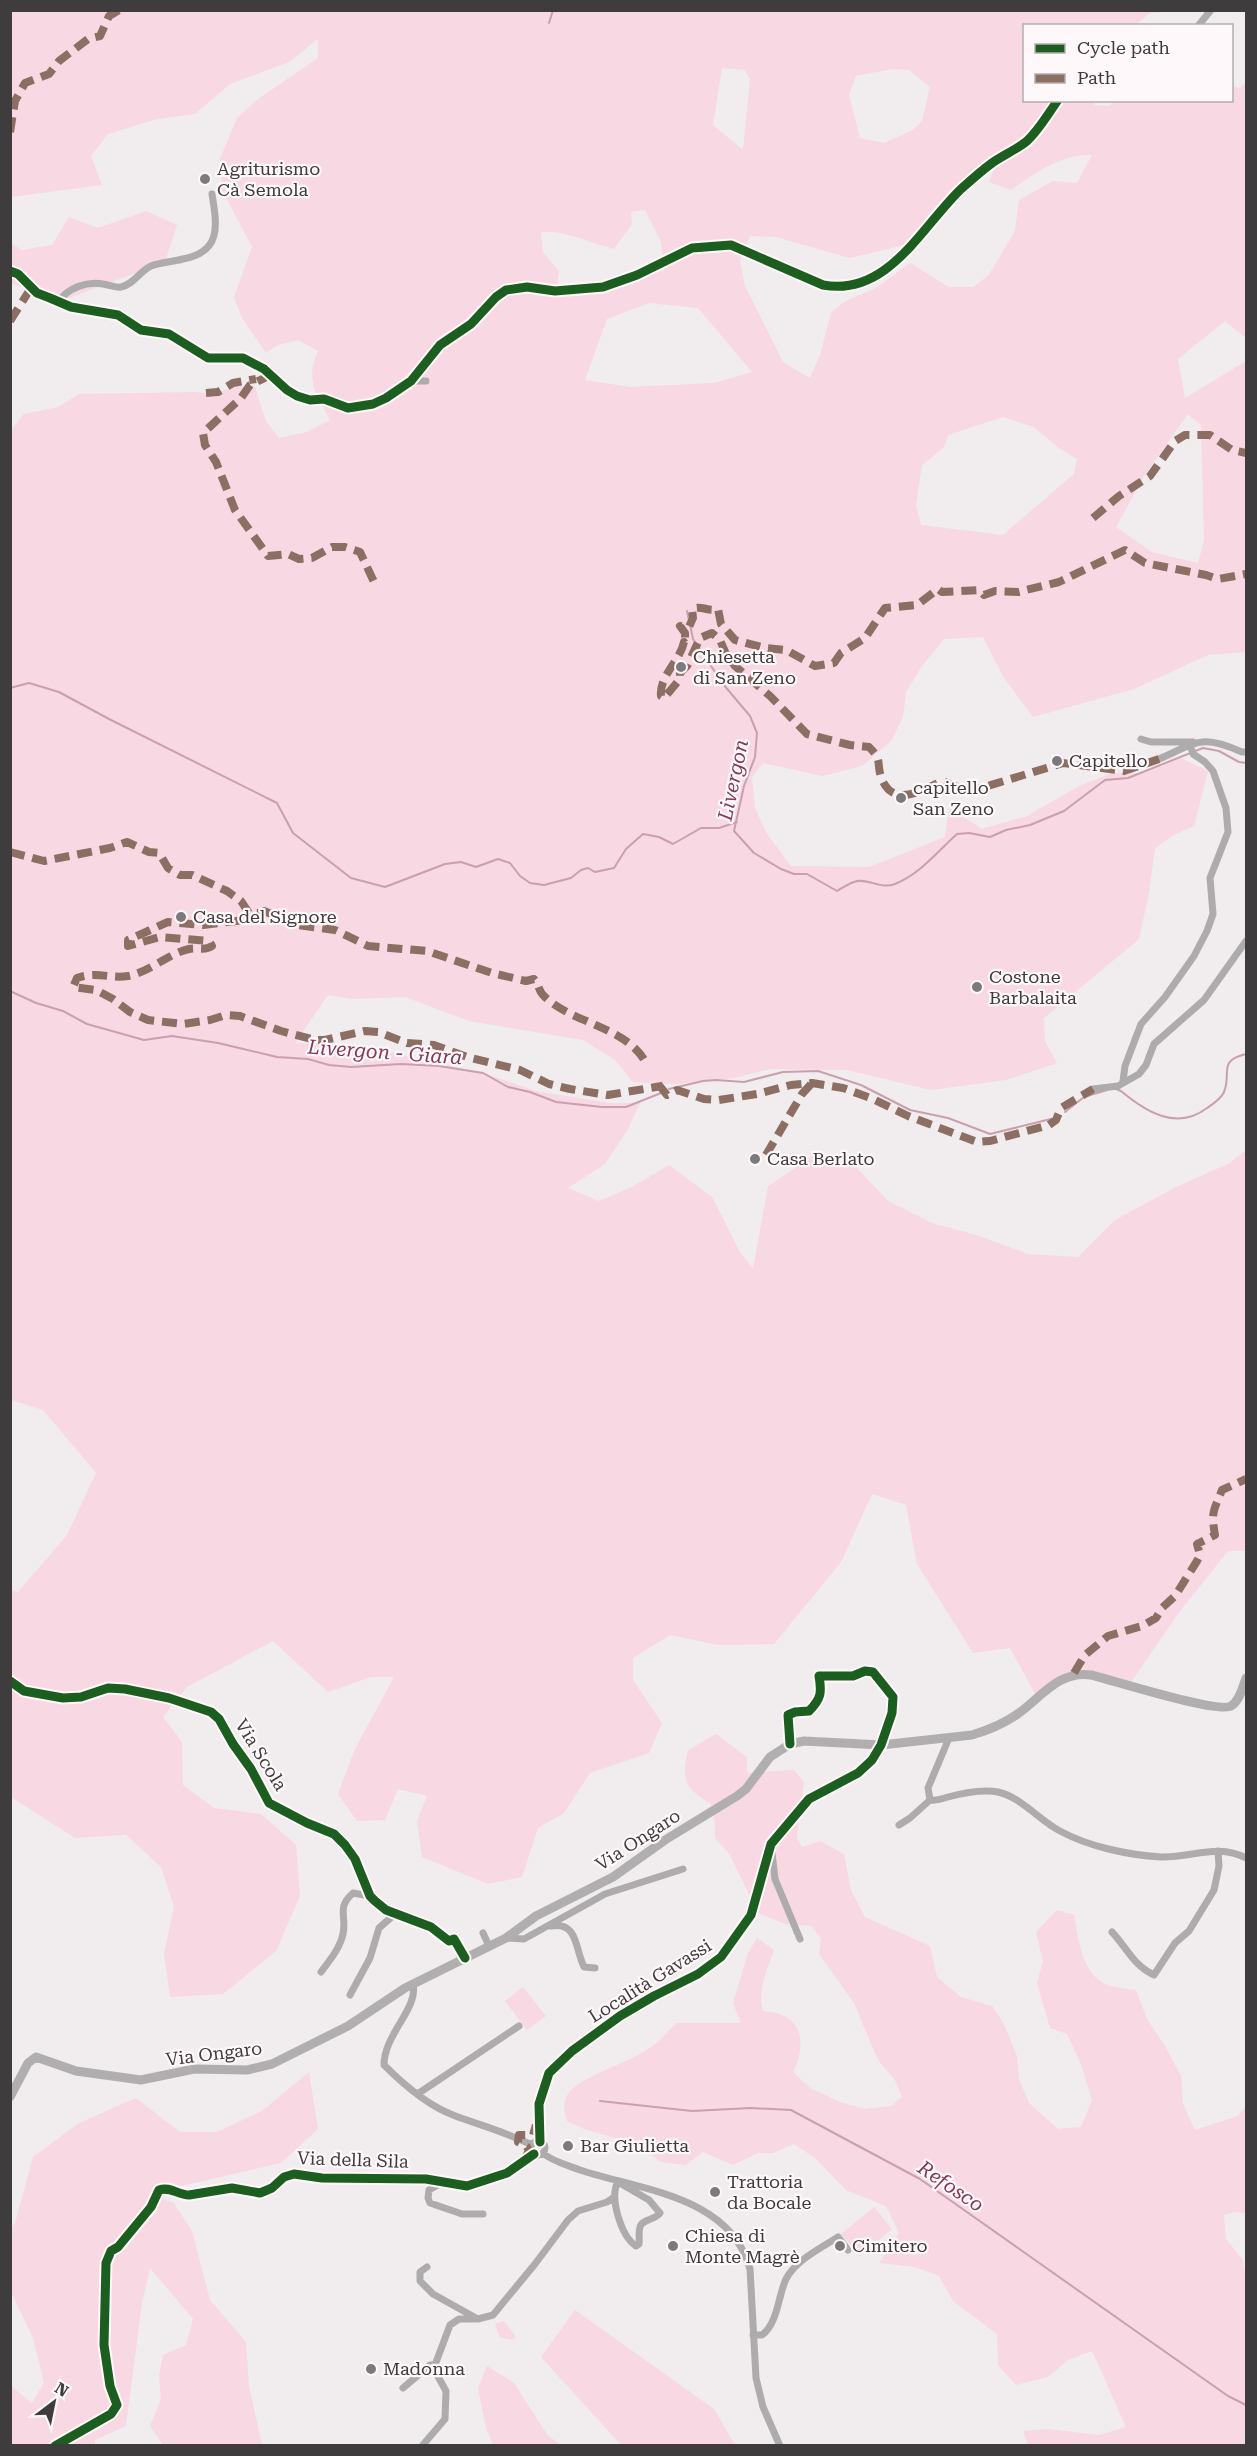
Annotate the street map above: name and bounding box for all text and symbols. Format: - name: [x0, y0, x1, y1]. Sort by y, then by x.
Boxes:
- legend: [1023, 24, 1233, 102]
- text: Cycle path: [1077, 37, 1170, 58]
- text: Path: [1077, 67, 1116, 88]
- place label: Agriturismo Cà Semola: [217, 158, 320, 200]
- marker: Agriturismo Cà Semola: [198, 172, 212, 186]
- place label: Chiesetta di San Zeno: [693, 646, 796, 688]
- marker: Chiesetta di San Zeno: [674, 660, 688, 674]
- water label: Livergon: [712, 737, 753, 824]
- place label: Capitello: [1069, 750, 1148, 771]
- marker: Capitello: [1050, 754, 1064, 768]
- place label: capitello San Zeno: [913, 777, 994, 819]
- marker: capitello San Zeno: [894, 791, 908, 805]
- place label: Casa del Signore: [193, 906, 337, 927]
- marker: Casa del Signore: [174, 910, 188, 924]
- place label: Costone Barbalaita: [989, 966, 1077, 1008]
- marker: Costone Barbalaita: [970, 980, 984, 994]
- water label: Livergon - Giara: [306, 1035, 463, 1069]
- place label: Casa Berlato: [767, 1148, 875, 1169]
- marker: Casa Berlato: [748, 1152, 762, 1166]
- street label: Via Scola: [231, 1715, 292, 1795]
- street label: Via Ongaro: [592, 1804, 684, 1875]
- street label: Località Gavassi: [585, 1934, 715, 2027]
- street label: Via Ongaro: [165, 2037, 263, 2070]
- place label: Bar Giulietta: [580, 2135, 689, 2156]
- marker: Bar Giulietta: [561, 2139, 575, 2153]
- street label: Via della Sila: [297, 2147, 409, 2172]
- water label: Refosco: [913, 2155, 988, 2217]
- place label: Trattoria da Bocale: [727, 2171, 811, 2213]
- marker: Trattoria da Bocale: [708, 2185, 722, 2199]
- place label: Chiesa di Monte Magrè: [685, 2225, 800, 2267]
- place label: Cimitero: [852, 2235, 928, 2256]
- marker: Chiesa di Monte Magrè: [666, 2239, 680, 2253]
- marker: Cimitero: [833, 2239, 847, 2253]
- place label: Madonna: [383, 2358, 465, 2379]
- marker: Madonna: [364, 2362, 378, 2376]
- north arrow: [24, 2372, 84, 2432]
- text: N: [51, 2378, 72, 2401]

